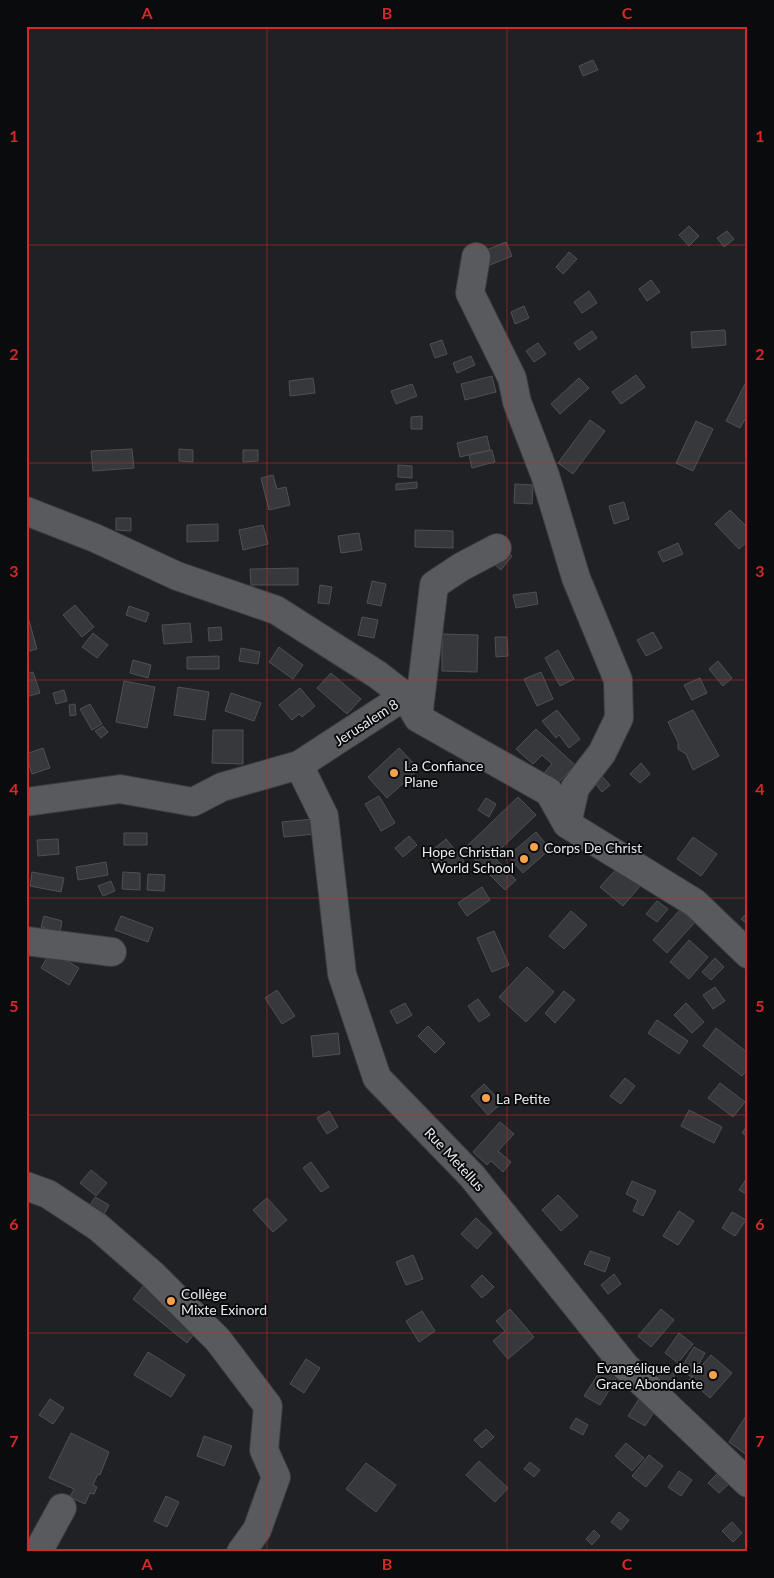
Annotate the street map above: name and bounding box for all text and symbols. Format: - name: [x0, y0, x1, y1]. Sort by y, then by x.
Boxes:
- text: A: [140, 3, 153, 22]
- text: B: [382, 3, 392, 22]
- text: C: [622, 3, 633, 22]
- text: 1: [9, 126, 19, 145]
- text: 1: [755, 126, 765, 145]
- text: 2: [9, 344, 19, 363]
- text: 2: [755, 344, 765, 363]
- text: 3: [9, 561, 19, 580]
- text: 3: [755, 561, 765, 580]
- street label: Jerusalem 8: [331, 695, 401, 749]
- place label: La Confiance Plane: [404, 757, 483, 790]
- marker: La Confiance Plane: [388, 767, 400, 779]
- text: 4: [9, 779, 19, 798]
- text: 4: [755, 779, 765, 798]
- place label: Corps De Christ: [544, 839, 642, 856]
- marker: Corps De Christ: [528, 841, 540, 853]
- place label: Hope Christian World School: [422, 843, 514, 876]
- marker: Hope Christian World School: [518, 853, 530, 865]
- text: 5: [9, 996, 19, 1015]
- text: 5: [755, 996, 765, 1015]
- place label: La Petite: [496, 1090, 550, 1107]
- marker: La Petite: [480, 1092, 492, 1104]
- street label: Rue Metellus: [421, 1124, 489, 1194]
- text: 6: [9, 1214, 19, 1233]
- text: 6: [755, 1214, 765, 1233]
- place label: Collège Mixte Exinord: [181, 1285, 267, 1318]
- marker: Collège Mixte Exinord: [165, 1295, 177, 1307]
- place label: Evangélique de la Grace Abondante: [596, 1359, 703, 1392]
- marker: Evangélique de la Grace Abondante: [707, 1369, 719, 1381]
- text: 7: [9, 1431, 19, 1450]
- text: 7: [755, 1431, 765, 1450]
- text: A: [140, 1554, 153, 1573]
- text: B: [382, 1554, 392, 1573]
- text: C: [622, 1554, 633, 1573]

